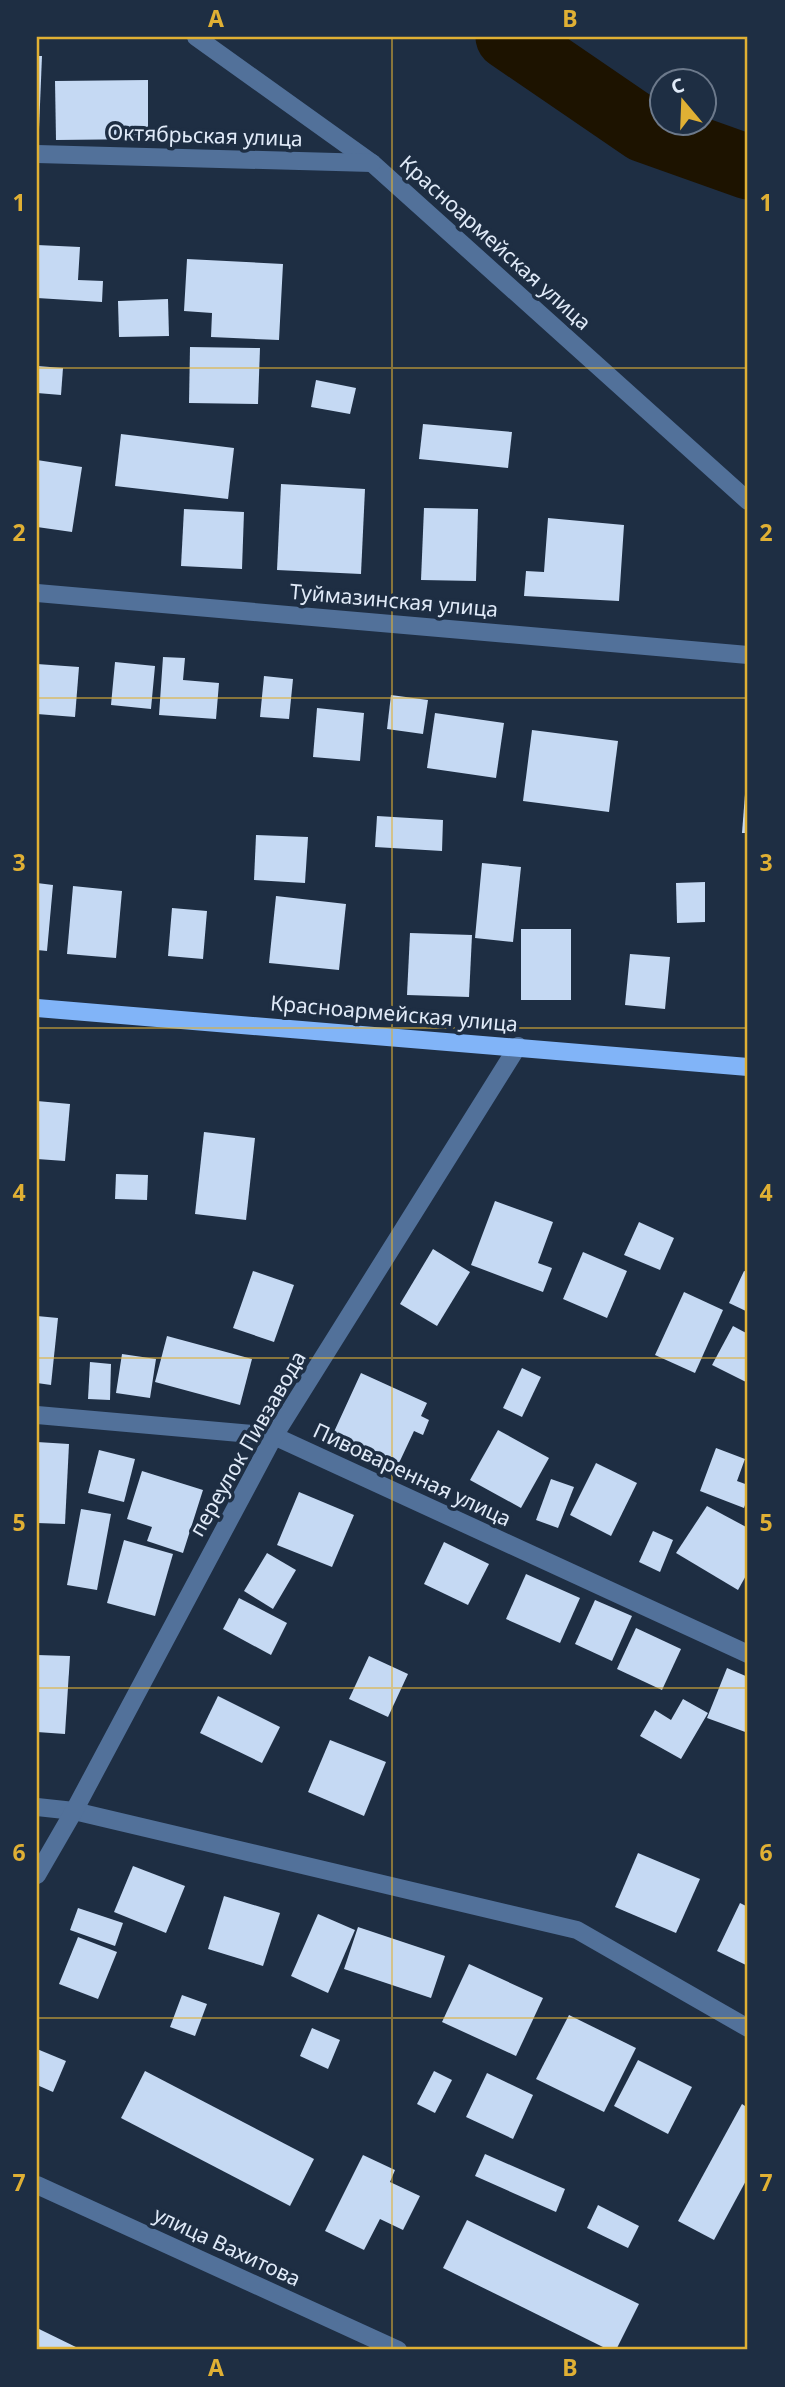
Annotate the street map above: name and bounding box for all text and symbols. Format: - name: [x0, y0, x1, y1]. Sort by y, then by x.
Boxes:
- text: A: [208, 2, 224, 34]
- text: B: [562, 2, 578, 34]
- north arrow: [648, 66, 718, 136]
- text: С: [667, 72, 687, 100]
- street label: Октябрьская улица: [107, 118, 303, 152]
- street label: Красноармейская улица: [394, 149, 597, 336]
- text: 1: [12, 186, 26, 218]
- text: 1: [759, 186, 773, 218]
- text: 2: [12, 516, 26, 548]
- text: 2: [759, 516, 773, 548]
- street label: Туймазинская улица: [289, 577, 499, 623]
- text: 3: [12, 846, 26, 878]
- text: 3: [759, 846, 773, 878]
- street label: Красноармейская улица: [269, 988, 519, 1038]
- text: 4: [12, 1176, 26, 1208]
- text: 4: [759, 1176, 773, 1208]
- street label: переулок Пивзавода: [183, 1346, 312, 1541]
- street label: Пивоваренная улица: [309, 1416, 516, 1532]
- text: 5: [12, 1506, 26, 1538]
- text: 5: [759, 1506, 773, 1538]
- text: 6: [12, 1836, 26, 1868]
- text: 6: [759, 1836, 773, 1868]
- text: 7: [12, 2166, 26, 2198]
- text: 7: [759, 2166, 773, 2198]
- street label: улица Вахитова: [149, 2200, 305, 2292]
- text: A: [208, 2351, 224, 2383]
- text: B: [562, 2351, 578, 2383]

